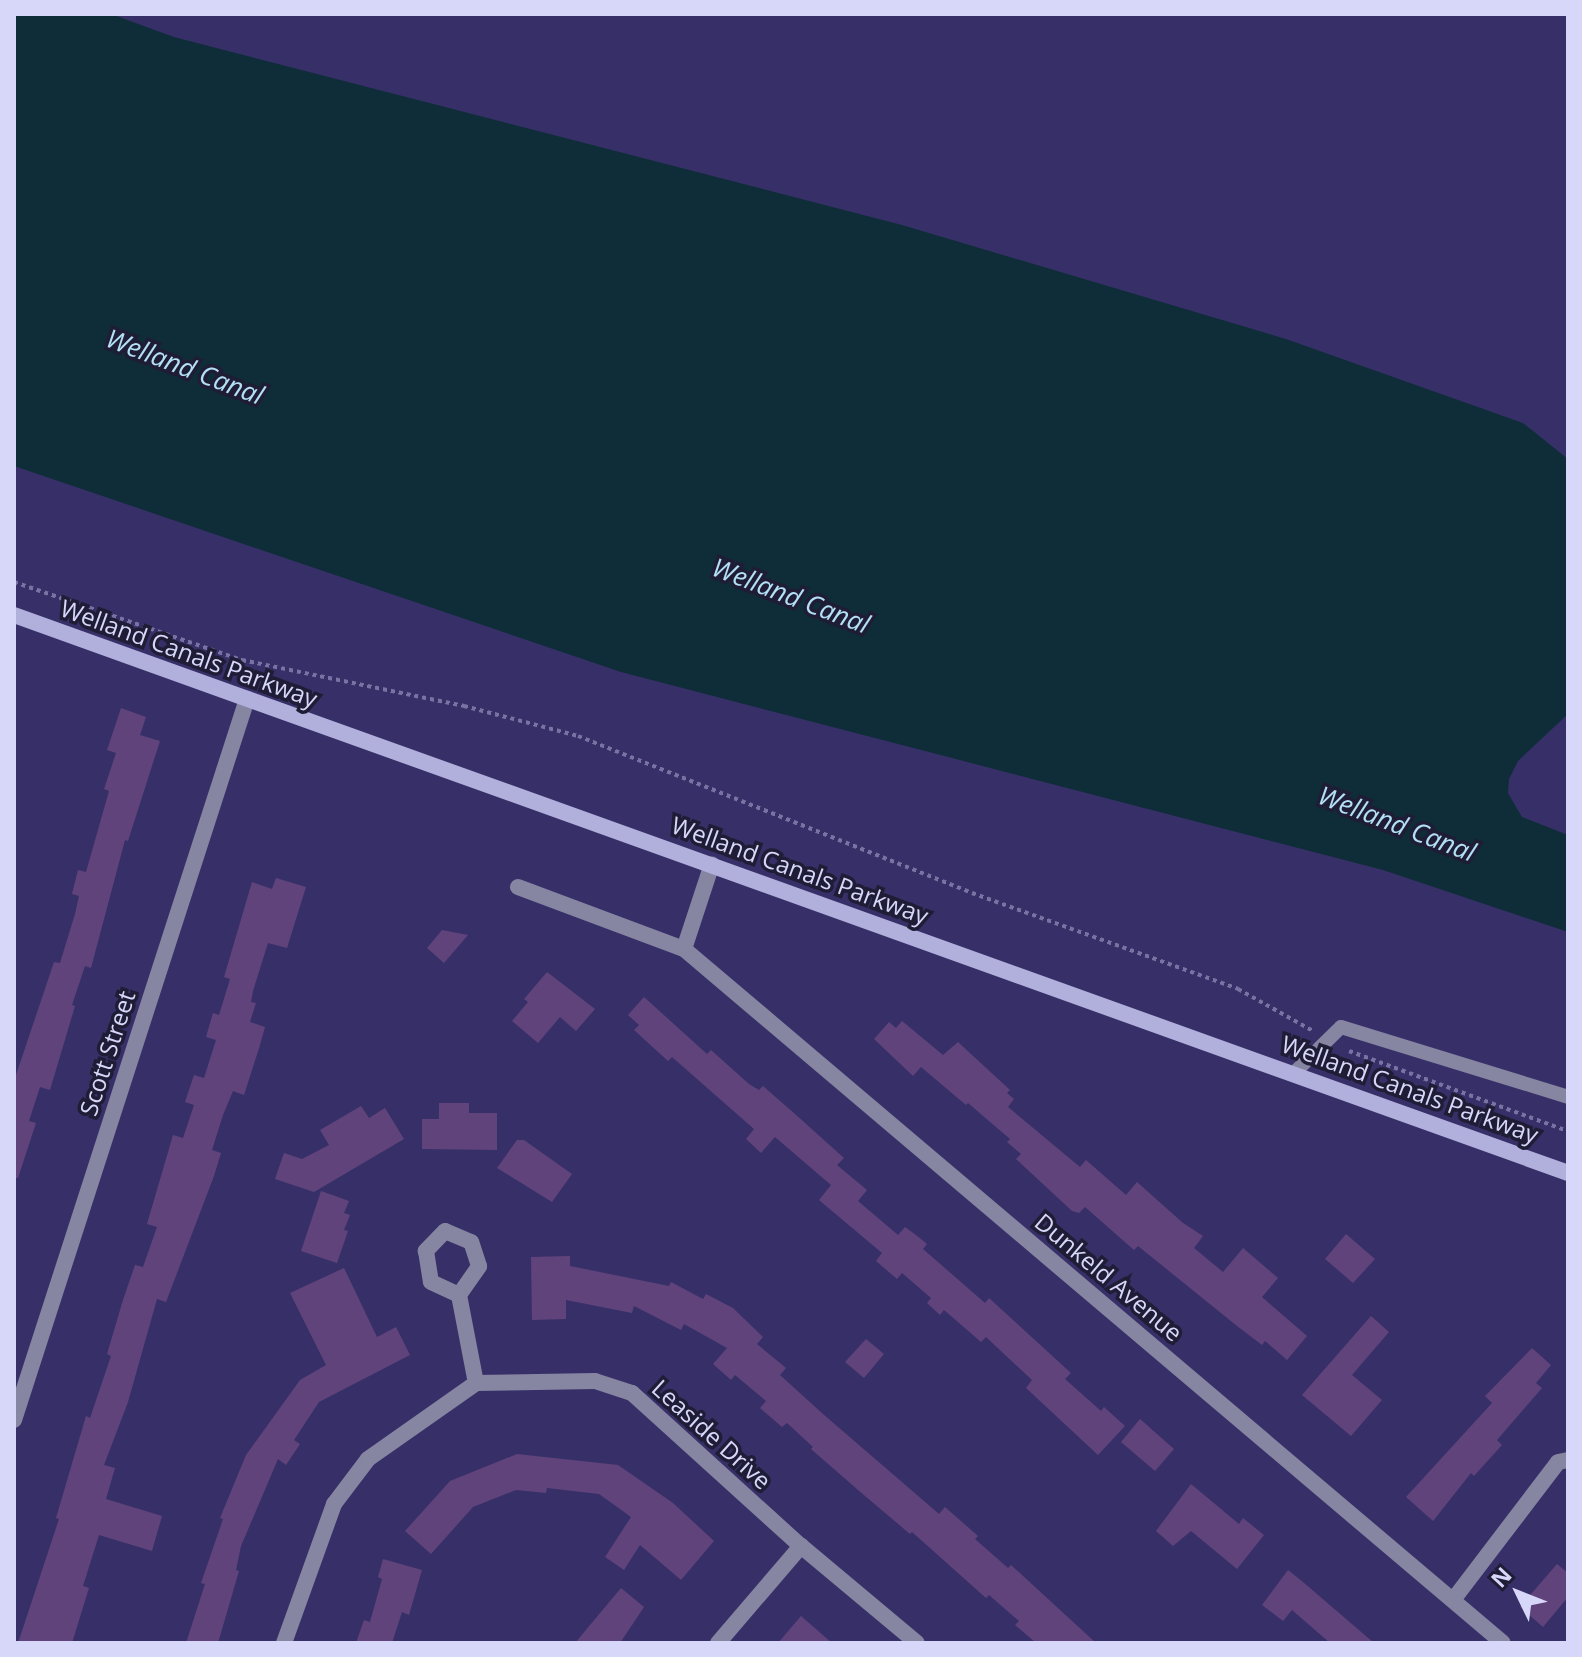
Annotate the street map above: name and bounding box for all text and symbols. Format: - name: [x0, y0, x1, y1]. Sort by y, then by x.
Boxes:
- water label: Welland Canal: [102, 323, 268, 411]
- water label: Welland Canal: [708, 552, 874, 640]
- street label: Welland Canals Parkway: [57, 593, 321, 713]
- water label: Welland Canal: [1314, 780, 1480, 868]
- street label: Welland Canals Parkway: [668, 810, 932, 930]
- street label: Scott Street: [73, 987, 141, 1119]
- street label: Welland Canals Parkway: [1278, 1029, 1542, 1149]
- street label: Dunkeld Avenue: [1029, 1207, 1189, 1347]
- street label: Leaside Drive: [647, 1373, 777, 1495]
- north arrow: [1478, 1553, 1558, 1633]
- text: N: [1483, 1560, 1518, 1593]

